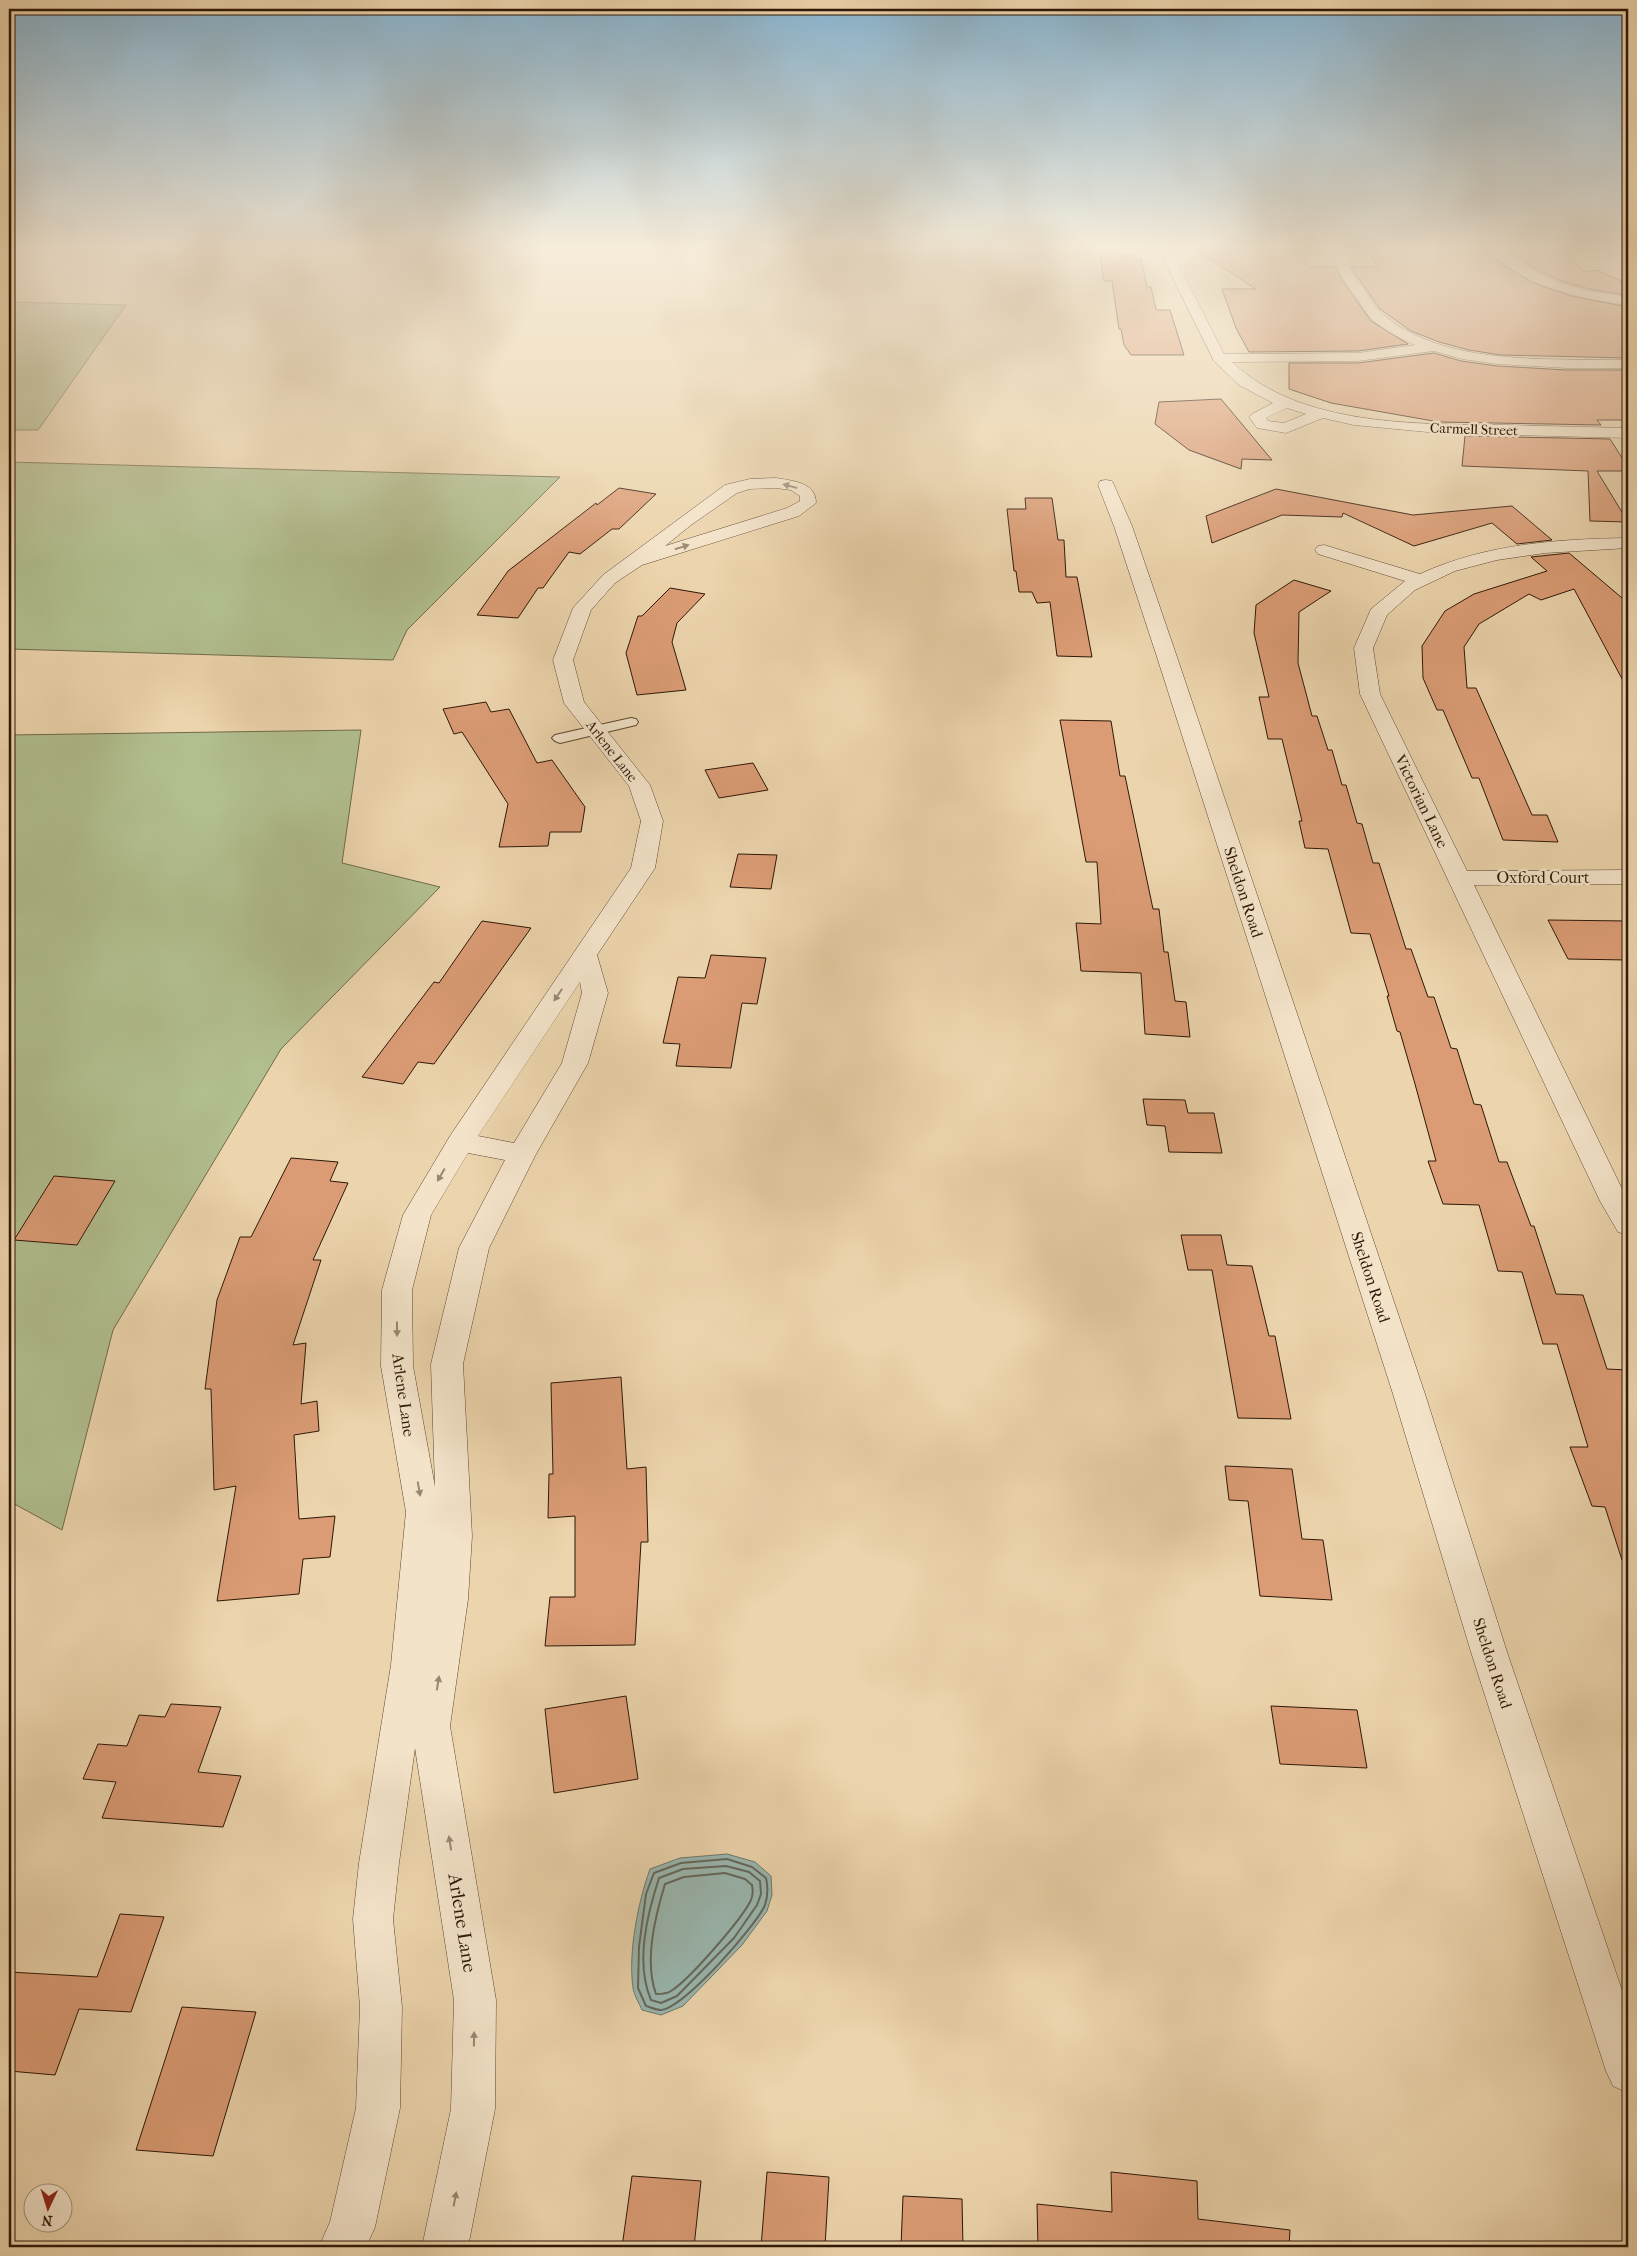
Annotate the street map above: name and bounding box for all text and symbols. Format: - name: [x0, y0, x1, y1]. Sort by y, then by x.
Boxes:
- street label: Carmell Street: [1430, 419, 1518, 440]
- one-way arrow: [782, 482, 798, 490]
- one-way arrow: [675, 543, 690, 551]
- street label: Arlene Lane: [582, 716, 641, 786]
- street label: Victorian Lane: [1390, 750, 1452, 851]
- street label: Sheldon Road: [1220, 844, 1267, 940]
- street label: Oxford Court: [1496, 868, 1590, 887]
- one-way arrow: [553, 988, 563, 1002]
- one-way arrow: [436, 1169, 445, 1182]
- street label: Sheldon Road: [1347, 1229, 1394, 1325]
- one-way arrow: [393, 1321, 401, 1337]
- street label: Arlene Lane: [388, 1351, 419, 1438]
- one-way arrow: [415, 1482, 423, 1497]
- street label: Sheldon Road: [1469, 1615, 1516, 1711]
- one-way arrow: [434, 1674, 442, 1690]
- one-way arrow: [446, 1835, 454, 1851]
- street label: Arlene Lane: [443, 1871, 481, 1974]
- one-way arrow: [471, 2031, 479, 2047]
- north arrow: [22, 2184, 72, 2234]
- one-way arrow: [451, 2192, 459, 2207]
- text: N: [41, 2212, 53, 2229]

